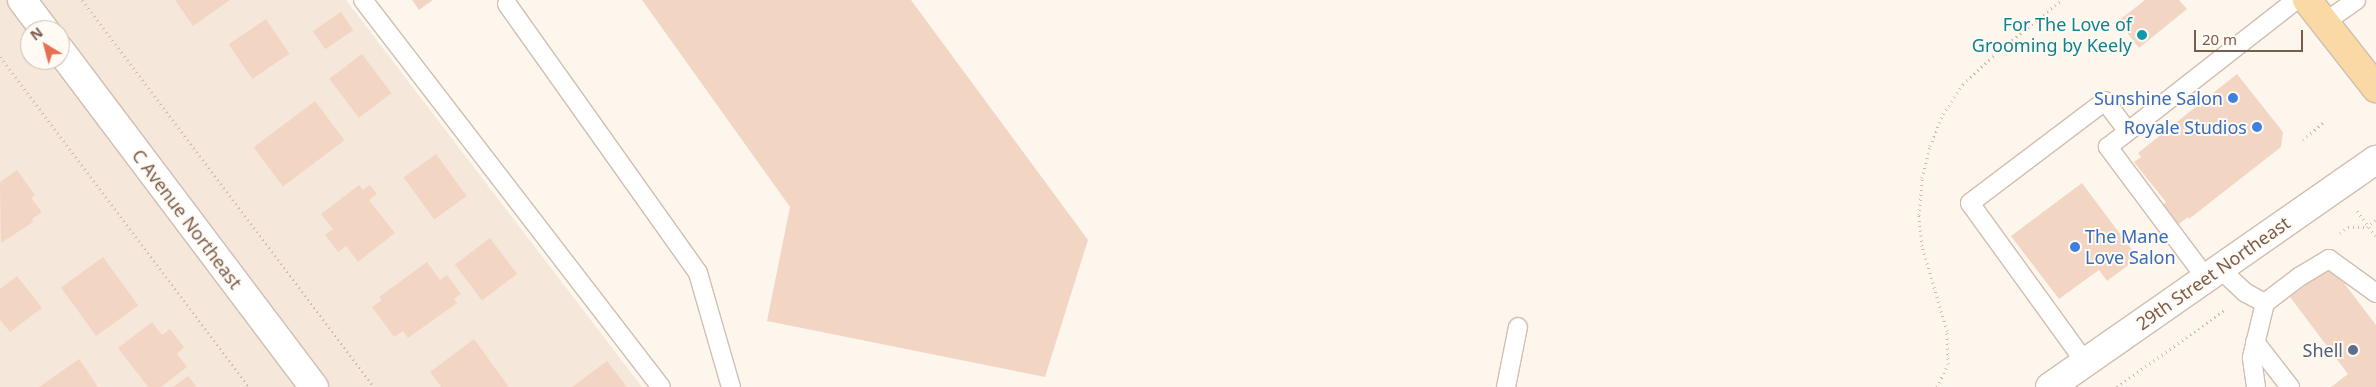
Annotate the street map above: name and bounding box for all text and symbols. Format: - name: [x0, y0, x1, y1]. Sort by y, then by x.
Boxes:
- place label: For The Love of Grooming by Keely: [1972, 14, 2132, 56]
- north arrow: [20, 20, 70, 70]
- scale bar: [2196, 20, 2305, 52]
- text: N: [26, 22, 47, 44]
- marker: For The Love of Grooming by Keely: [2136, 29, 2148, 41]
- text: 20 m: [2202, 29, 2237, 49]
- place label: Sunshine Salon: [2094, 87, 2223, 109]
- marker: Sunshine Salon: [2227, 92, 2239, 104]
- place label: Royale Studios: [2124, 116, 2247, 138]
- marker: Royale Studios: [2251, 121, 2263, 133]
- street label: C Avenue Northeast: [128, 145, 246, 293]
- street label: 29th Street Northeast: [2132, 212, 2294, 334]
- place label: The Mane Love Salon: [2085, 226, 2176, 268]
- marker: The Mane Love Salon: [2069, 241, 2081, 253]
- place label: Shell: [2303, 339, 2343, 361]
- marker: Shell: [2347, 344, 2359, 356]

